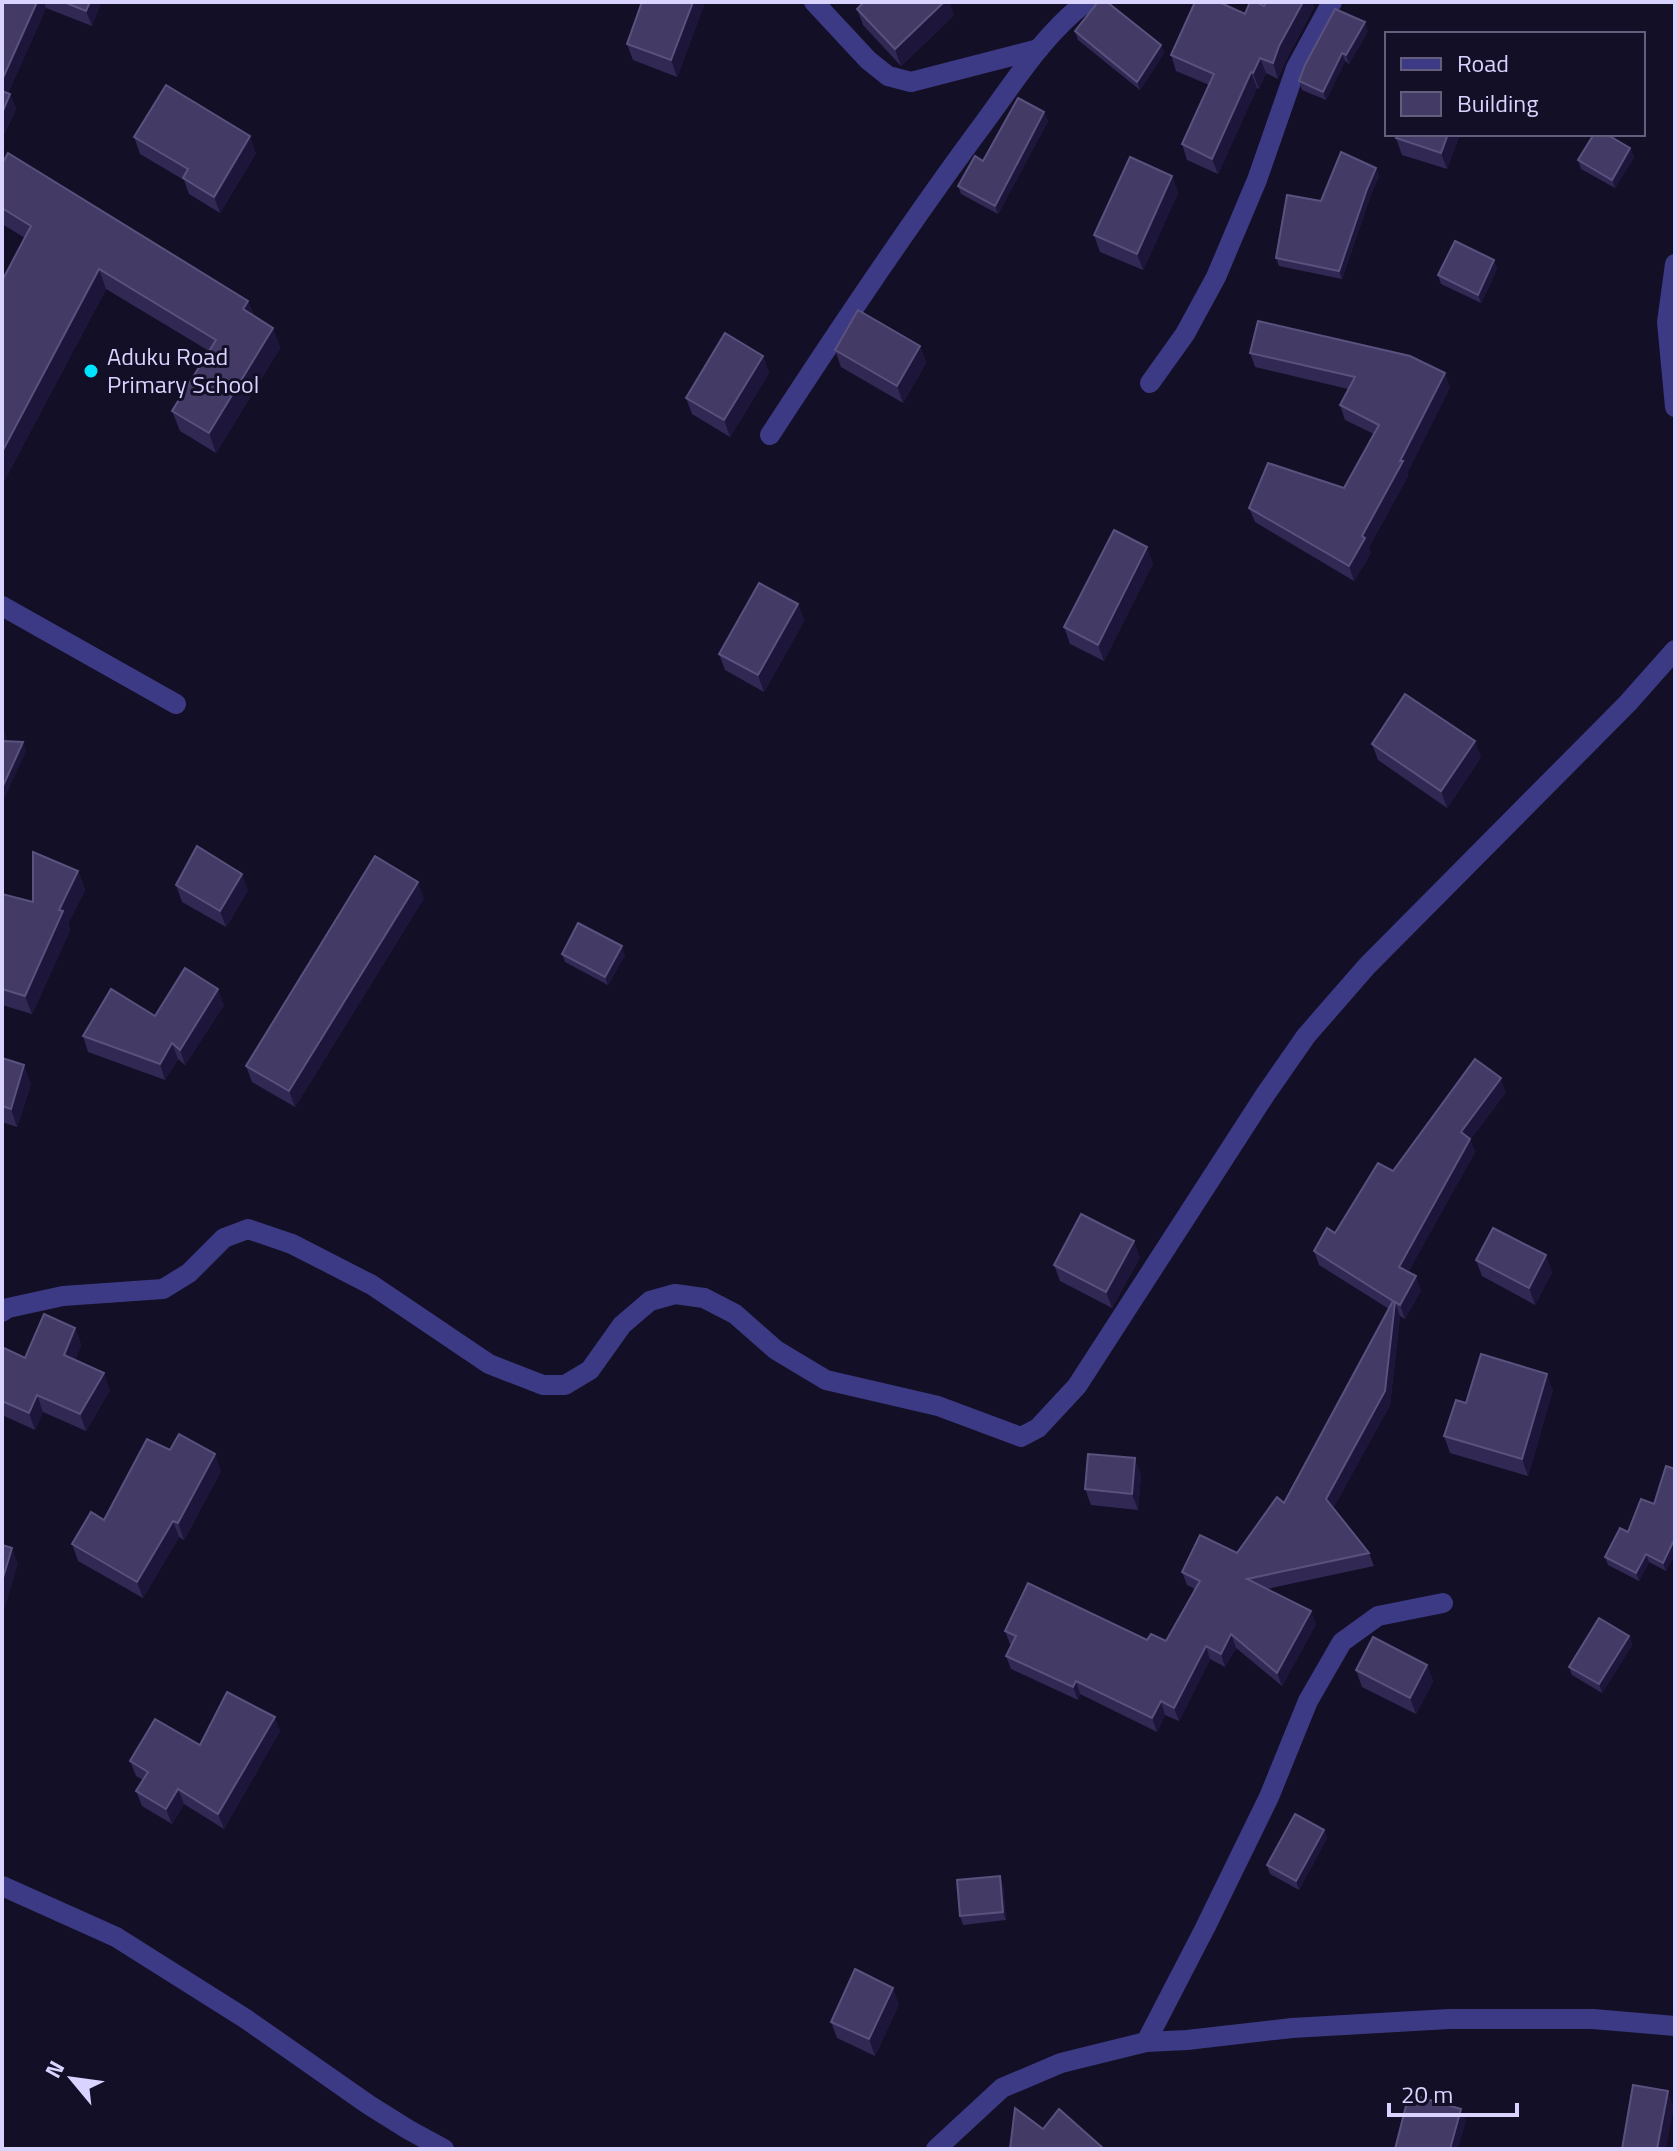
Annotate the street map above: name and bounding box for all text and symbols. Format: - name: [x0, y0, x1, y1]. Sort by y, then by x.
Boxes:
- legend: [1385, 32, 1645, 136]
- text: Road: [1457, 45, 1509, 81]
- text: Building: [1457, 85, 1539, 121]
- place label: Aduku Road Primary School: [107, 338, 259, 402]
- marker: Aduku Road Primary School: [82, 362, 100, 380]
- north arrow: [32, 2039, 112, 2119]
- text: N: [36, 2054, 73, 2084]
- scale bar: [1389, 2067, 1517, 2117]
- text: 20 m: [1401, 2076, 1453, 2112]

